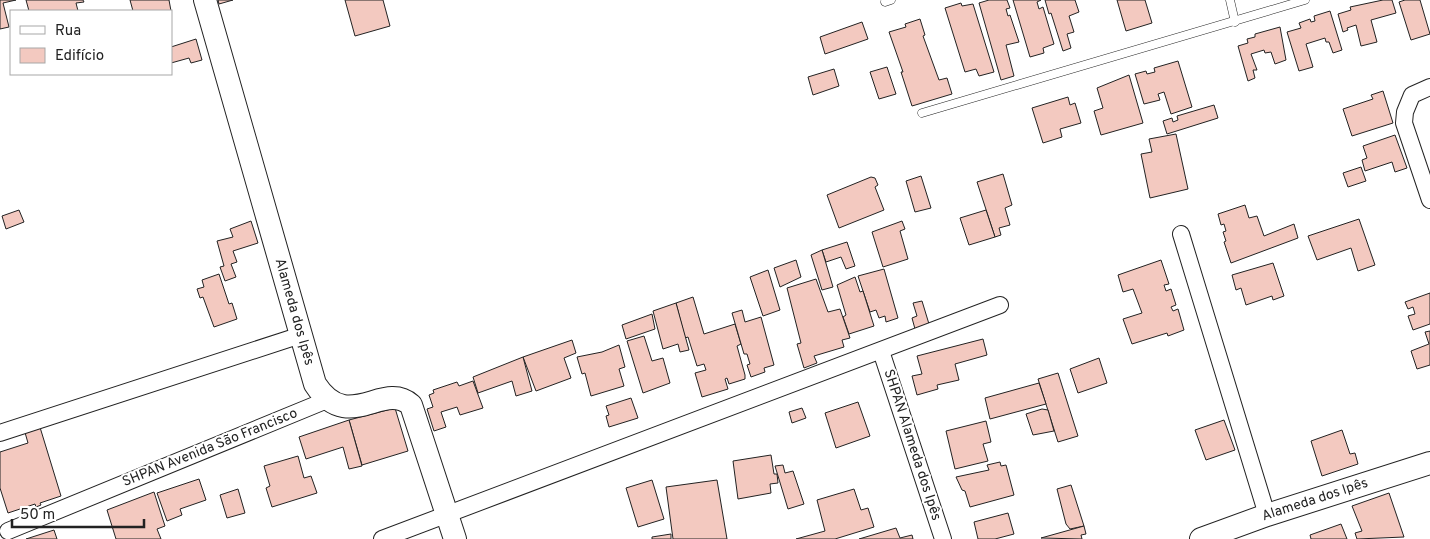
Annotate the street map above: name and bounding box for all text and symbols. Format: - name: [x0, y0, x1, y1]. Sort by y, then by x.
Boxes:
- legend: [10, 10, 172, 75]
- text: Rua: [55, 22, 81, 41]
- text: Edifício: [55, 47, 104, 66]
- street label: Alameda dos Ipês: [271, 256, 317, 368]
- street label: SHPAN Alameda dos Ipês: [879, 367, 945, 523]
- street label: SHPAN Avenida São Francisco: [120, 405, 300, 491]
- street label: Alameda dos Ipês: [1260, 475, 1370, 525]
- scale bar: [12, 496, 145, 528]
- text: 50 m: [20, 506, 55, 525]

